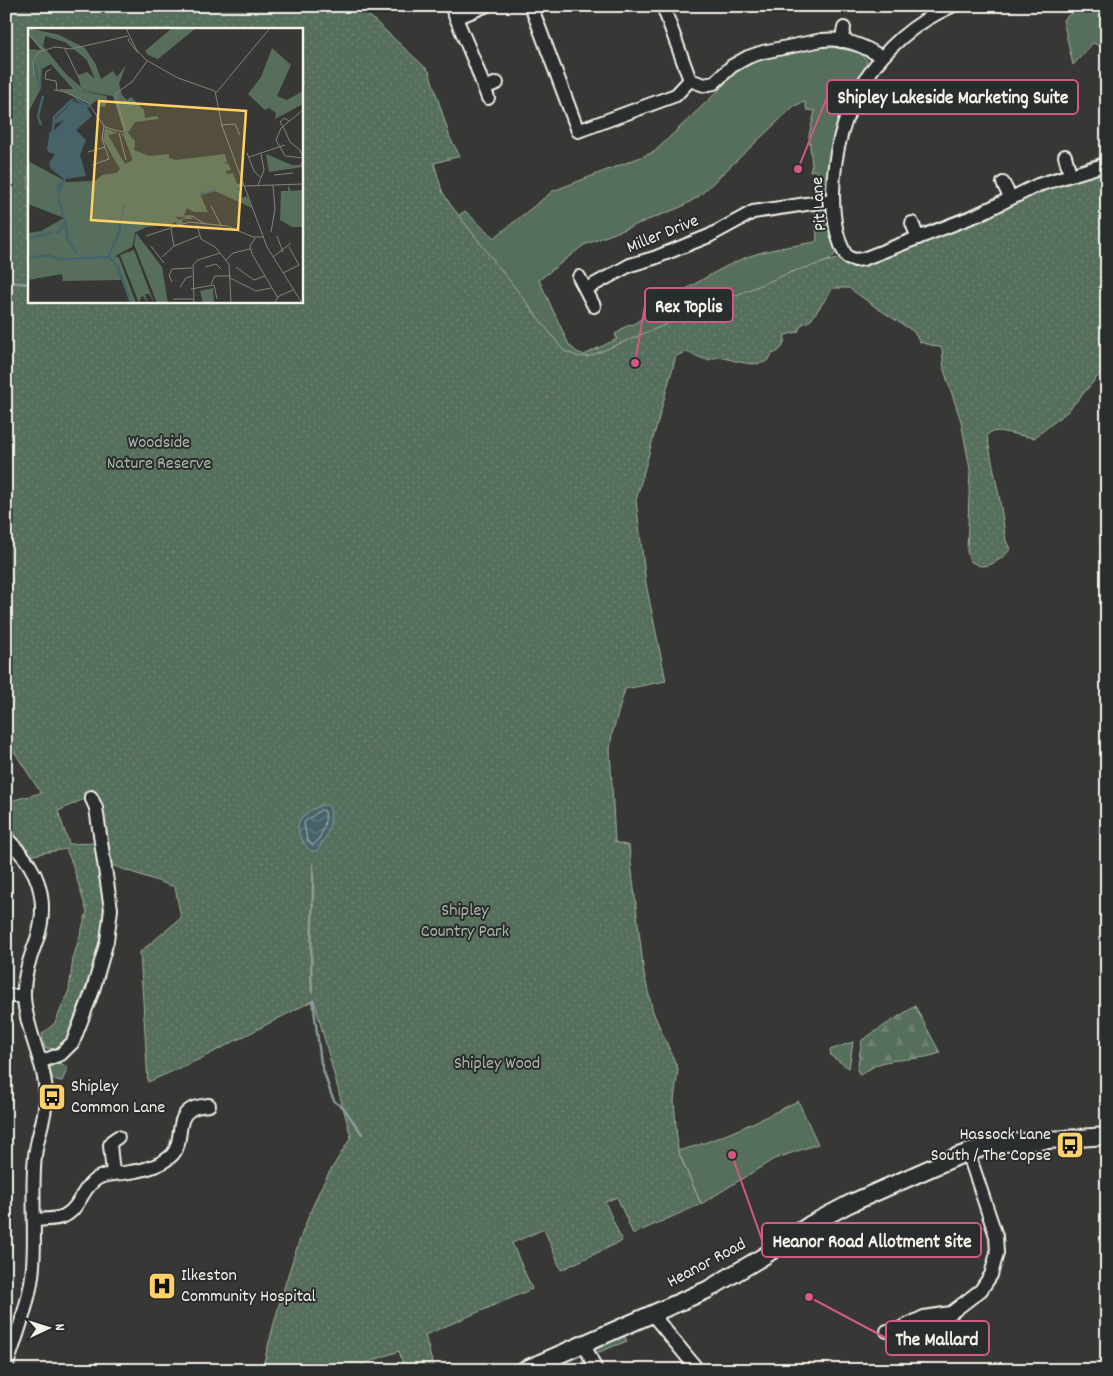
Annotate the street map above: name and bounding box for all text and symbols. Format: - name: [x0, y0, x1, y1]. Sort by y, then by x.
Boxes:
- inset map: [28, 28, 302, 302]
- callout: Shipley Lakeside Marketing Suite: [827, 80, 1078, 114]
- text: Shipley Lakeside Marketing Suite: [838, 86, 1068, 113]
- street label: Pit Lane: [806, 176, 834, 232]
- street label: Miller Drive: [623, 209, 703, 261]
- callout: Rex Toplis: [645, 288, 733, 322]
- text: Rex Toplis: [655, 295, 723, 322]
- park label: Woodside Nature Reserve: [107, 431, 211, 477]
- park label: Shipley Country Park: [421, 899, 509, 945]
- park label: Shipley Wood: [454, 1052, 540, 1077]
- place label: Shipley Common Lane: [71, 1075, 165, 1121]
- bus stop icon: Shipley Common Lane: [37, 1082, 67, 1112]
- place label: Hassock Lane South / The Copse: [931, 1123, 1051, 1169]
- bus stop icon: Hassock Lane South / The Copse: [1055, 1130, 1085, 1160]
- callout: Heanor Road Allotment Site: [762, 1223, 981, 1257]
- text: Heanor Road Allotment Site: [772, 1230, 972, 1257]
- street label: Heanor Road: [663, 1233, 751, 1295]
- place label: Ilkeston Community Hospital: [181, 1264, 317, 1310]
- hospital icon: Ilkeston Community Hospital: [147, 1271, 177, 1301]
- north arrow: [22, 1304, 72, 1354]
- callout: The Mallard: [886, 1321, 989, 1355]
- text: N: [49, 1323, 69, 1331]
- text: The Mallard: [896, 1328, 979, 1355]

